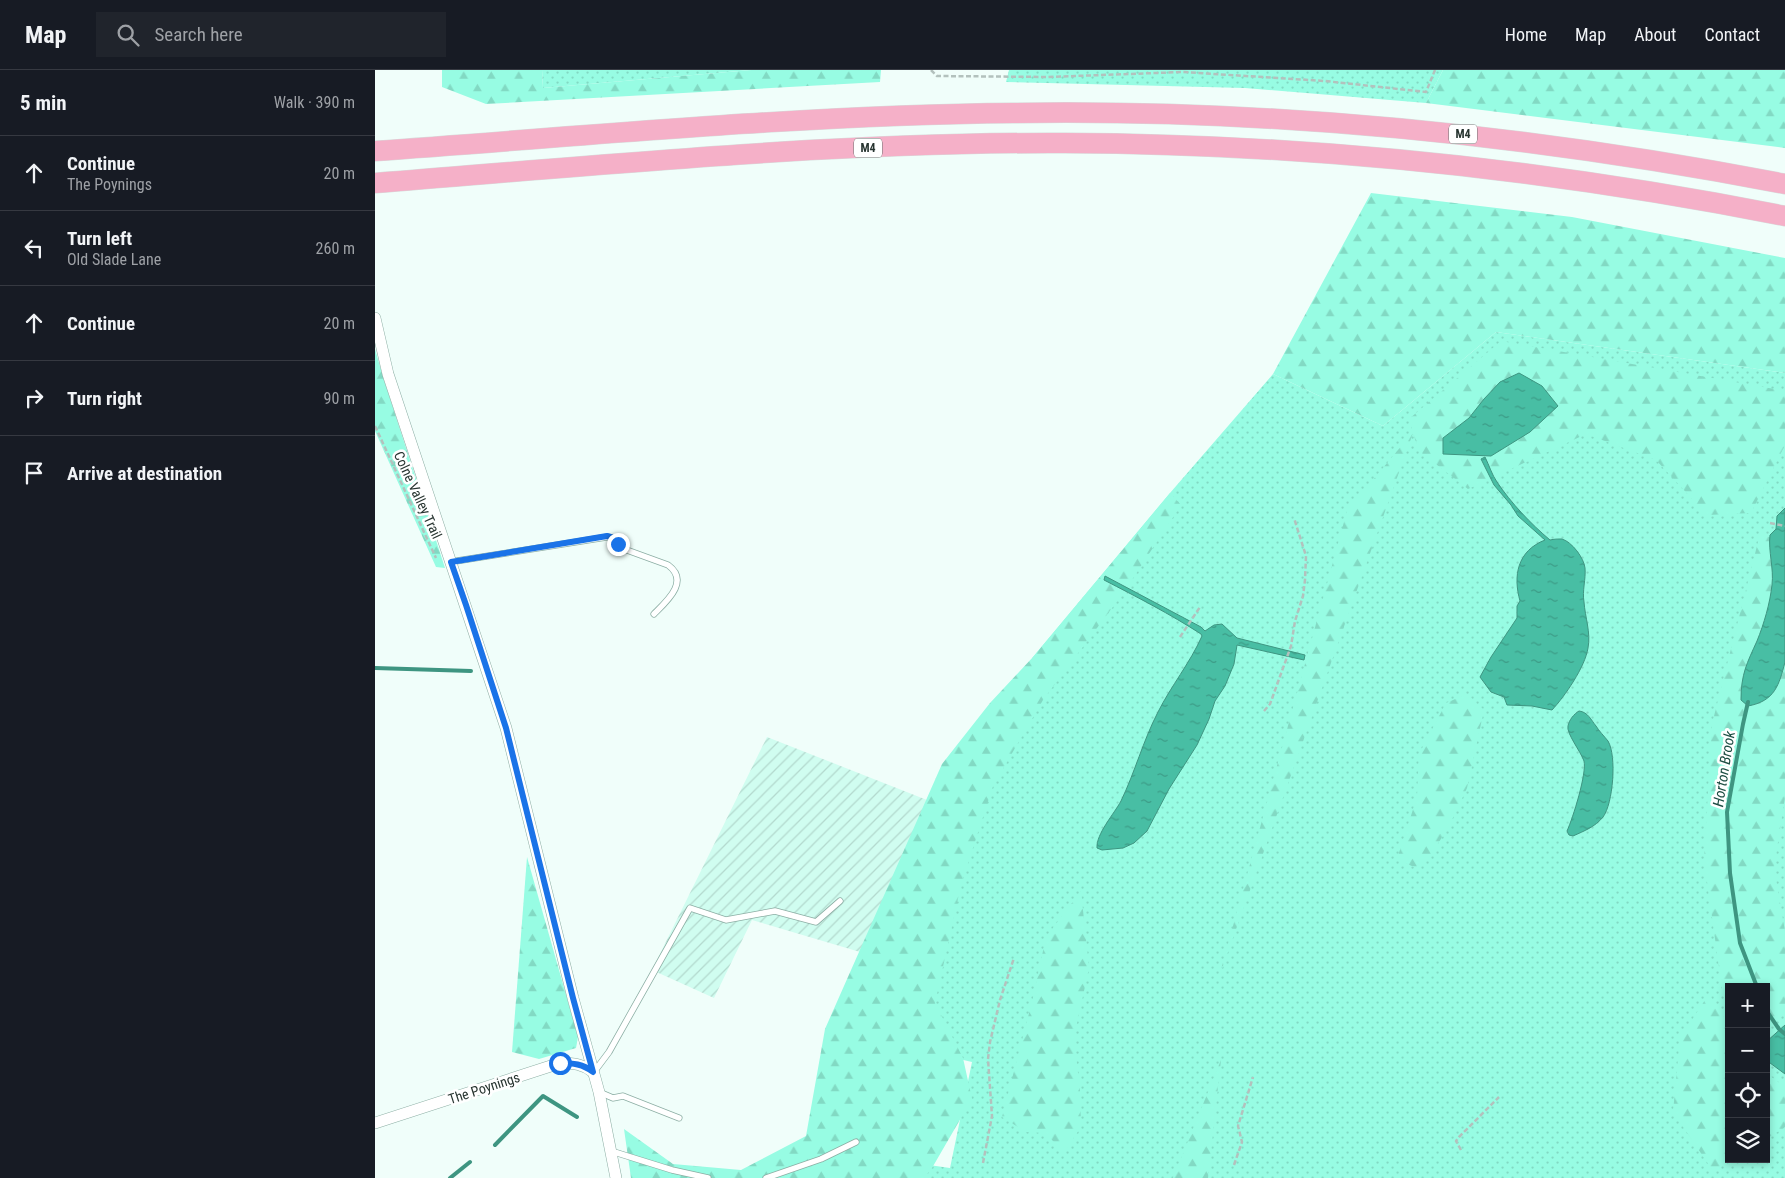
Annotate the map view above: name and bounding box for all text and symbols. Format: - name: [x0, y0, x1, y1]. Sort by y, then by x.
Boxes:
- search box: [96, 12, 446, 57]
- text: Map: [25, 21, 66, 49]
- icon: search: [114, 21, 142, 49]
- text: Search here: [154, 23, 243, 46]
- text: Home: [1505, 24, 1547, 45]
- text: Map: [1575, 24, 1606, 45]
- text: About: [1634, 24, 1676, 45]
- text: Contact: [1704, 24, 1760, 45]
- text: 5 min: [20, 91, 67, 115]
- text: Walk · 390 m: [274, 93, 355, 112]
- road number: M4: [1449, 124, 1477, 144]
- road number: M4: [854, 138, 882, 158]
- text: Continue: [67, 152, 135, 175]
- icon: ahead: [20, 159, 48, 187]
- text: 20 m: [323, 164, 355, 183]
- text: The Poynings: [67, 175, 152, 194]
- text: Turn left: [67, 227, 132, 250]
- icon: left: [20, 234, 48, 262]
- text: 260 m: [316, 239, 355, 258]
- text: Old Slade Lane: [67, 250, 161, 269]
- icon: ahead: [20, 309, 48, 337]
- text: Continue: [67, 312, 135, 335]
- text: 20 m: [323, 314, 355, 333]
- icon: right: [20, 384, 48, 412]
- text: Turn right: [67, 387, 142, 410]
- text: 90 m: [323, 389, 355, 408]
- street label: Colne Valley Trail: [391, 449, 445, 541]
- icon: arrive: [20, 459, 48, 487]
- text: Arrive at destination: [67, 462, 222, 485]
- route end: [607, 533, 630, 556]
- water label: Horton Brook: [1709, 729, 1739, 808]
- map controls: [1725, 983, 1770, 1163]
- button: +: [1725, 983, 1770, 1028]
- button: −: [1725, 1028, 1770, 1073]
- route start: [549, 1052, 572, 1075]
- street label: The Poynings: [446, 1069, 522, 1107]
- button: locate: [1725, 1073, 1770, 1118]
- button: layers: [1725, 1118, 1770, 1163]

